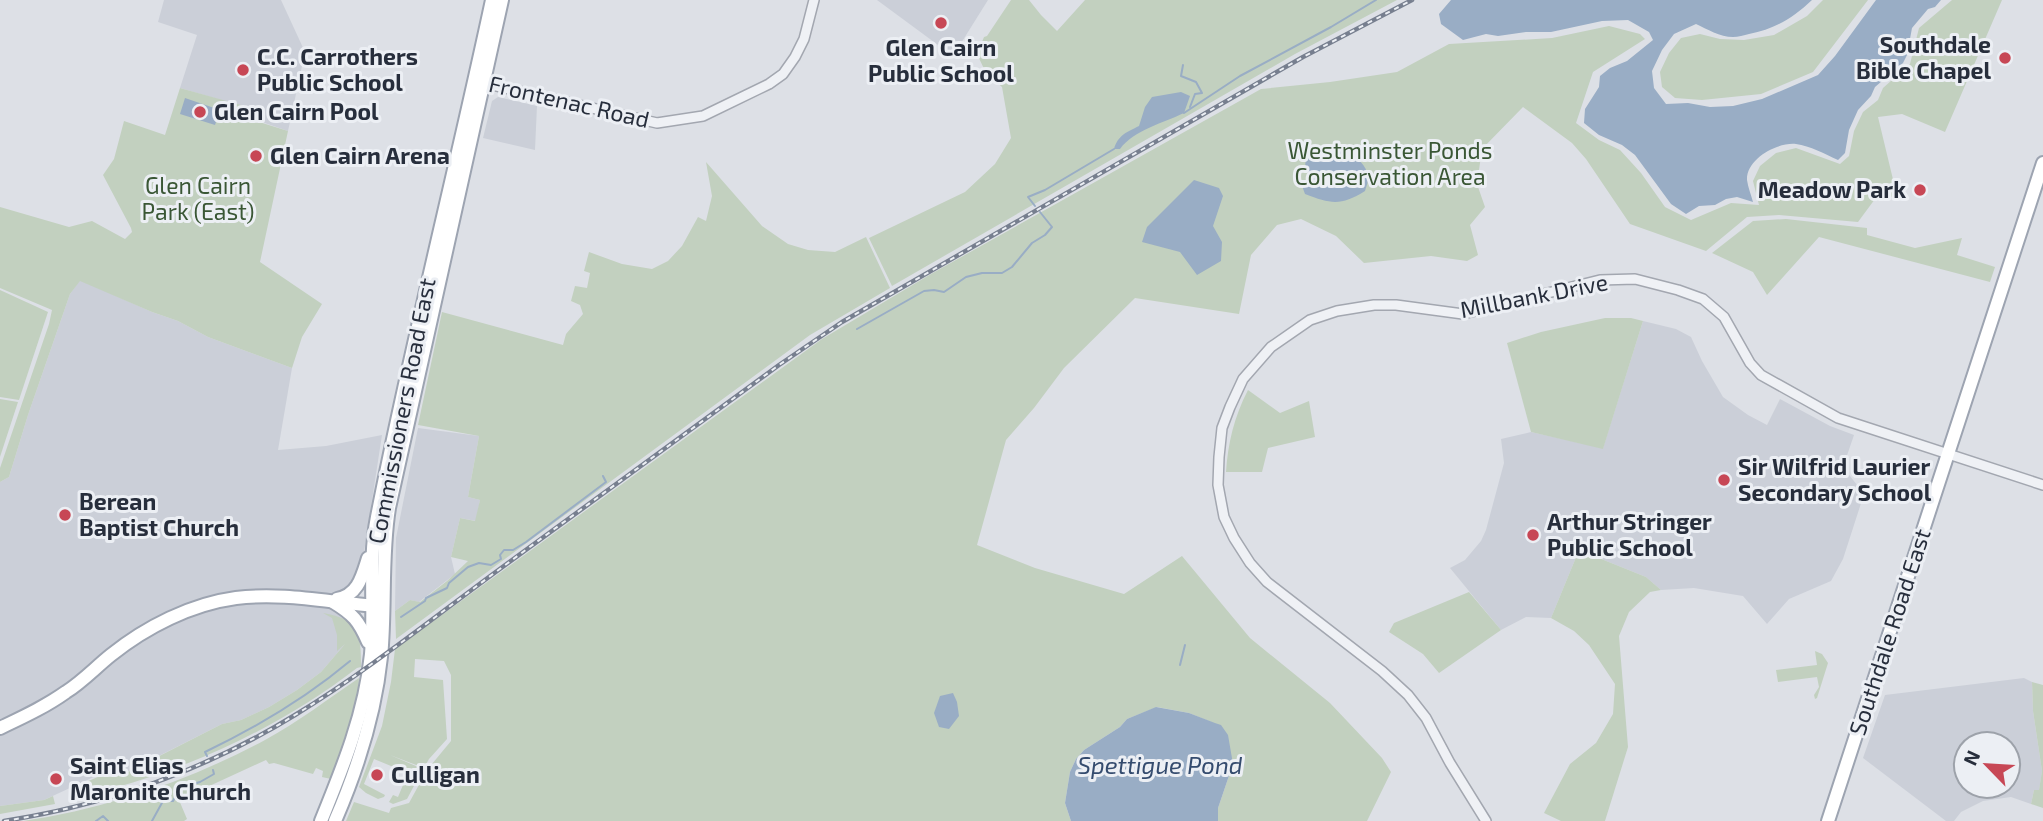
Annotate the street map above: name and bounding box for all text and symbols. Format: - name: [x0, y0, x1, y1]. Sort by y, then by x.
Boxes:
- marker: Glen Cairn Public School: [933, 15, 949, 31]
- place label: Southdale Bible Chapel: [1856, 30, 1991, 84]
- place label: Glen Cairn Public School: [868, 33, 1014, 87]
- place label: C.C. Carrothers Public School: [257, 42, 418, 96]
- marker: Southdale Bible Chapel: [1997, 50, 2013, 66]
- marker: C.C. Carrothers Public School: [235, 62, 251, 78]
- street label: Frontenac Road: [486, 69, 652, 133]
- place label: Glen Cairn Pool: [214, 97, 379, 125]
- marker: Glen Cairn Pool: [192, 104, 208, 120]
- park label: Westminster Ponds Conservation Area: [1288, 136, 1492, 190]
- place label: Glen Cairn Arena: [270, 141, 450, 169]
- marker: Glen Cairn Arena: [248, 148, 264, 164]
- park label: Glen Cairn Park (East): [142, 171, 254, 225]
- place label: Meadow Park: [1758, 175, 1906, 203]
- marker: Meadow Park: [1912, 182, 1928, 198]
- street label: Millbank Drive: [1458, 267, 1610, 323]
- street label: Commissioners Road East: [362, 275, 441, 546]
- place label: Sir Wilfrid Laurier Secondary School: [1738, 452, 1932, 506]
- marker: Sir Wilfrid Laurier Secondary School: [1716, 472, 1732, 488]
- place label: Berean Baptist Church: [79, 487, 239, 541]
- marker: Berean Baptist Church: [57, 507, 73, 523]
- place label: Arthur Stringer Public School: [1547, 507, 1712, 561]
- street label: Southdale Road East: [1842, 525, 1936, 738]
- marker: Arthur Stringer Public School: [1525, 527, 1541, 543]
- north arrow: [1952, 730, 2022, 800]
- text: N: [1958, 747, 1984, 769]
- water label: Spettigue Pond: [1077, 750, 1243, 779]
- place label: Saint Elias Maronite Church: [70, 751, 251, 805]
- place label: Culligan: [391, 760, 480, 788]
- marker: Culligan: [369, 767, 385, 783]
- marker: Saint Elias Maronite Church: [48, 771, 64, 787]

